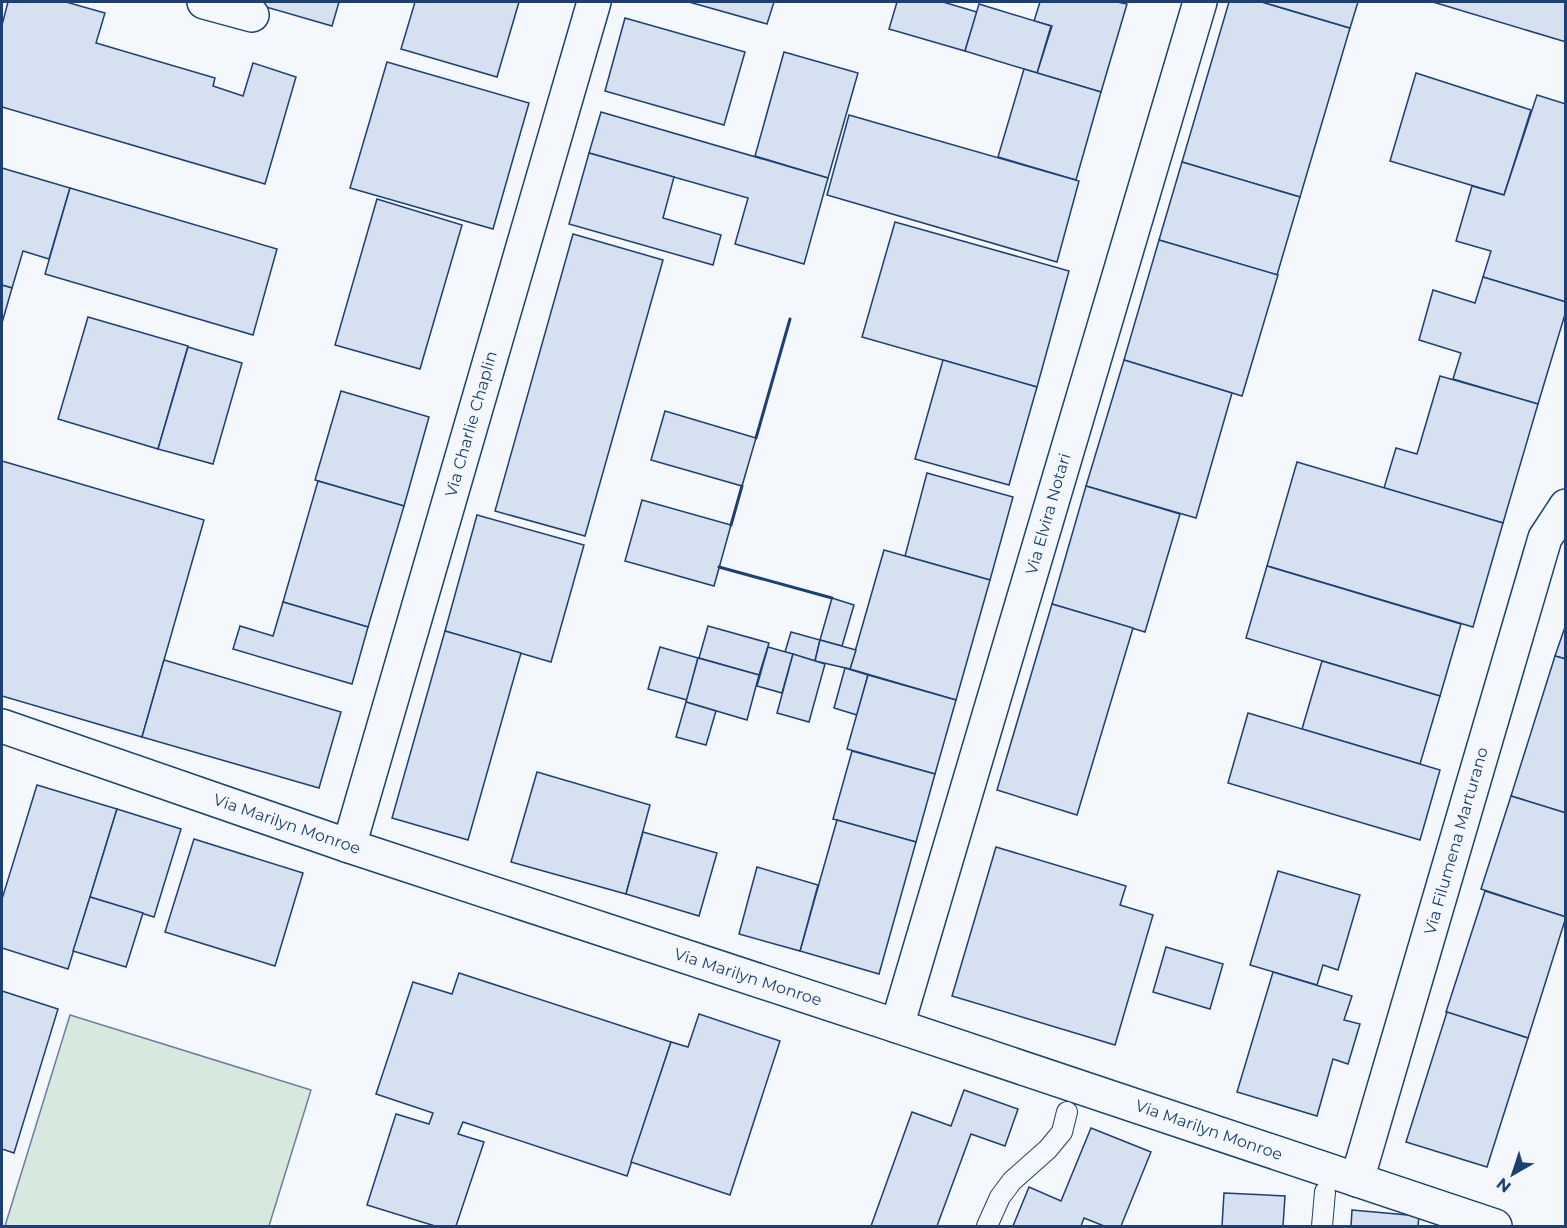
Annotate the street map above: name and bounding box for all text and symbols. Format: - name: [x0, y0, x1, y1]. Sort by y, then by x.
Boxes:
- street label: Via Charlie Chaplin: [441, 349, 501, 499]
- street label: Via Elvira Notari: [1022, 451, 1074, 577]
- street label: Via Filumena Marturano: [1420, 745, 1492, 937]
- street label: Via Marilyn Monroe: [211, 790, 363, 858]
- street label: Via Marilyn Monroe: [672, 944, 824, 1010]
- street label: Via Marilyn Monroe: [1133, 1096, 1285, 1164]
- north arrow: [1483, 1144, 1543, 1204]
- text: N: [1493, 1174, 1515, 1197]

